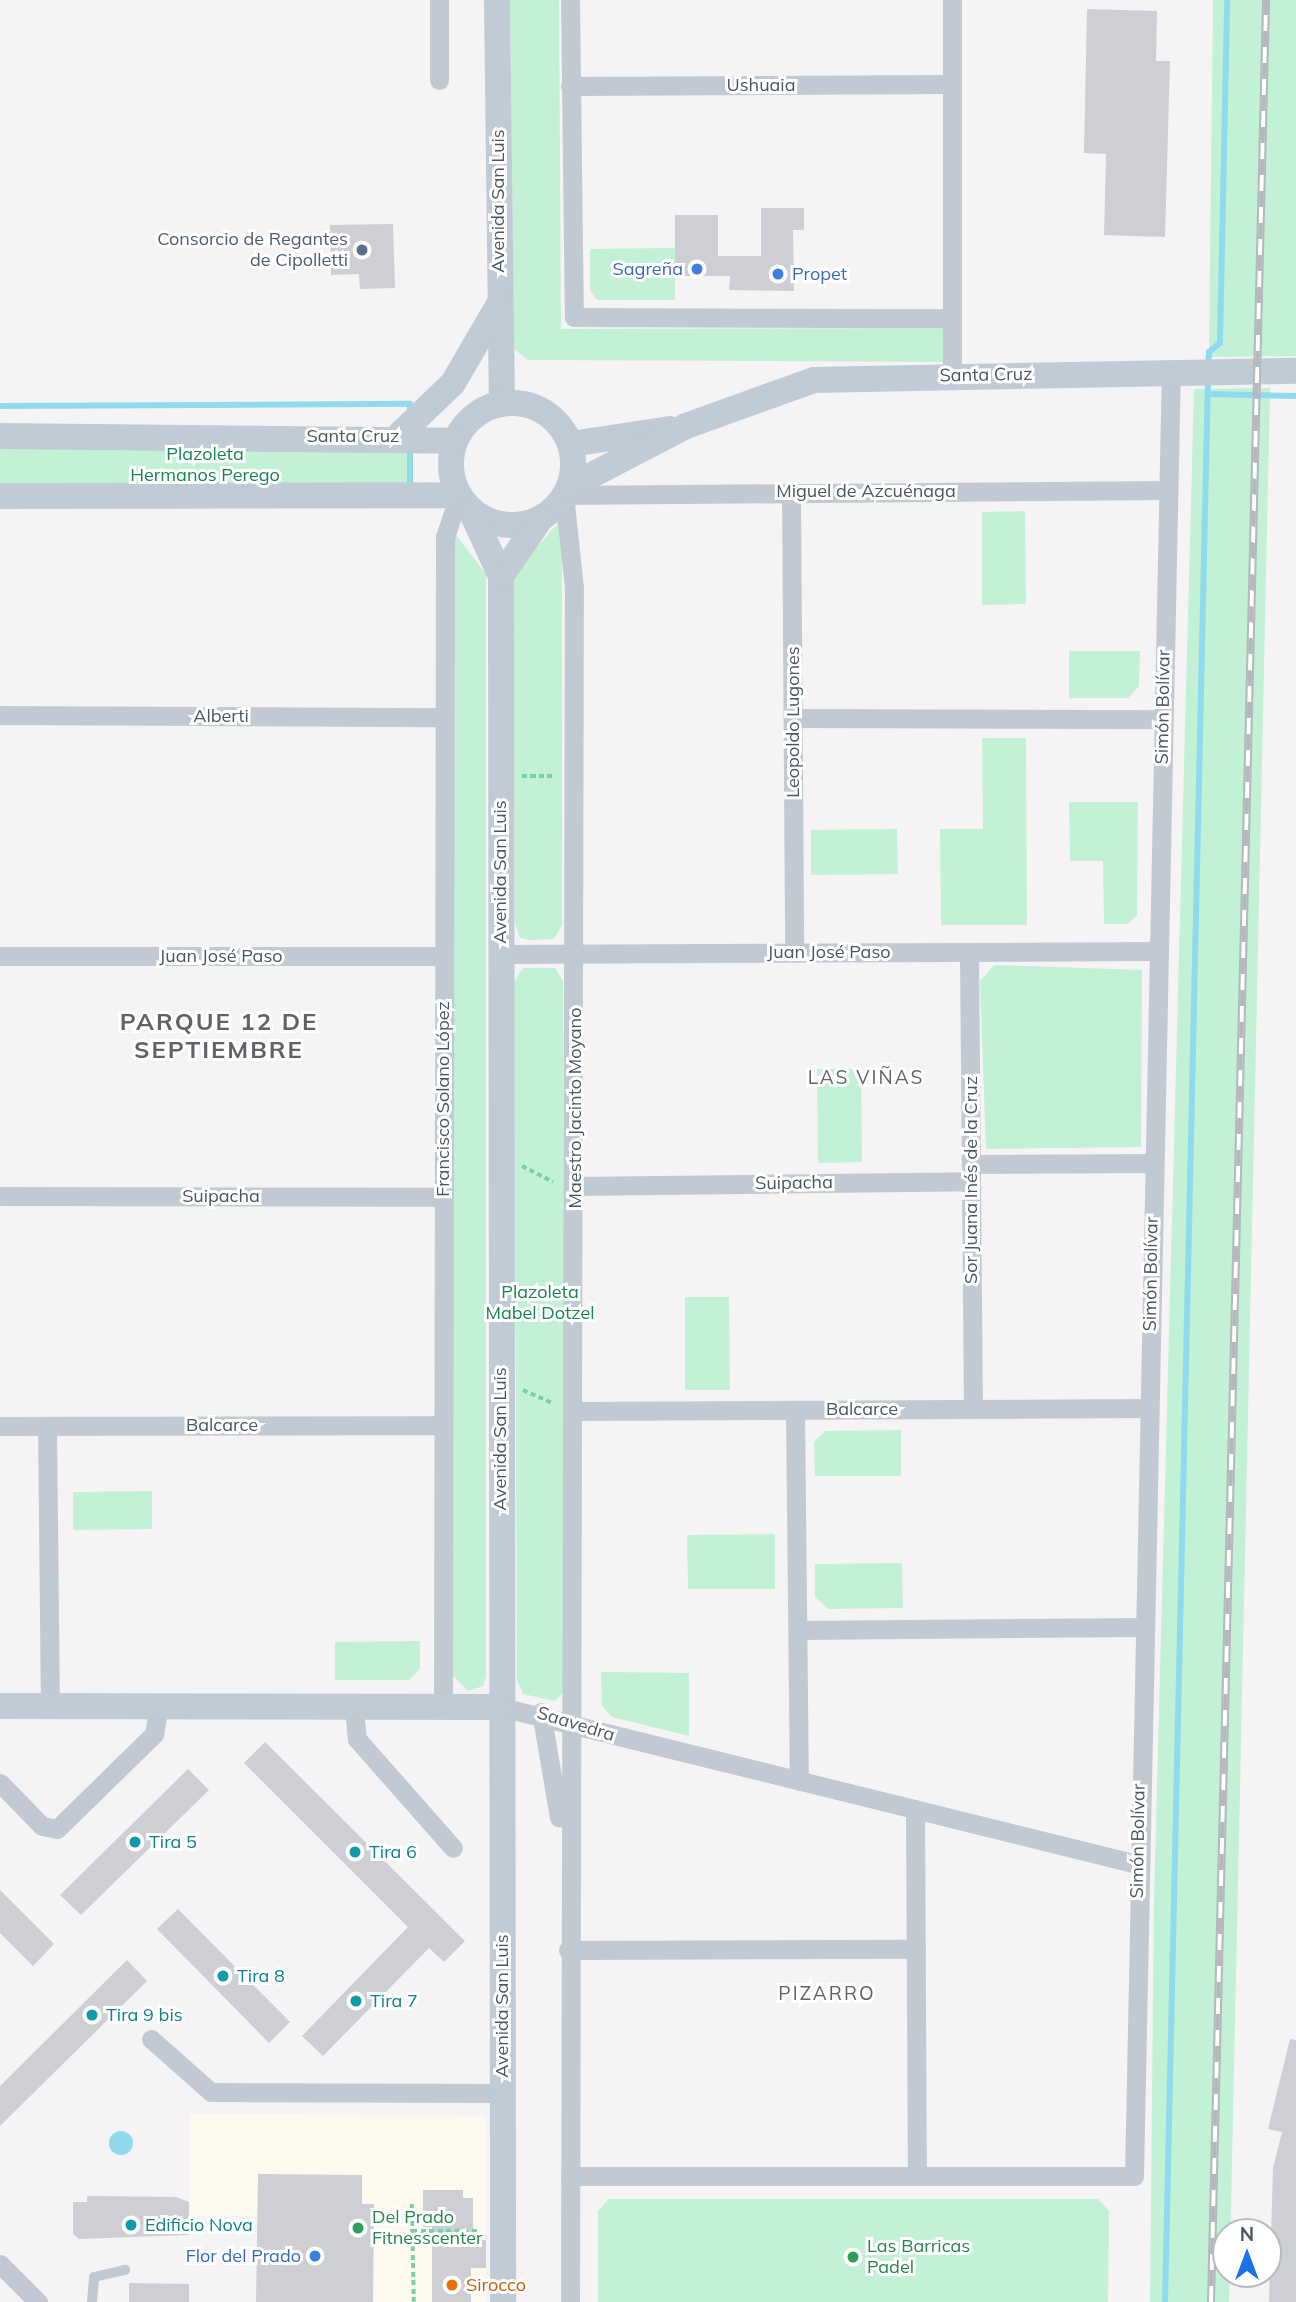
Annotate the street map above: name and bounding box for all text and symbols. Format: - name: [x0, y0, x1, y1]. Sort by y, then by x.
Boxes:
- street label: Ushuaia: [727, 74, 795, 96]
- street label: Avenida San Luis: [487, 129, 509, 273]
- place label: Consorcio de Regantes de Cipolletti: [157, 229, 348, 272]
- marker: Consorcio de Regantes de Cipolletti: [354, 242, 370, 258]
- place label: Sagreña: [613, 258, 683, 280]
- marker: Sagreña: [689, 261, 705, 277]
- place label: Propet: [792, 263, 847, 285]
- marker: Propet: [770, 266, 786, 282]
- street label: Santa Cruz: [939, 363, 1033, 387]
- street label: Santa Cruz: [307, 425, 399, 447]
- park label: Plazoleta Hermanos Perego: [130, 444, 280, 486]
- street label: Miguel de Azcuénaga: [776, 480, 956, 502]
- street label: Leopoldo Lugones: [782, 646, 804, 798]
- street label: Simón Bolívar: [1151, 650, 1175, 764]
- street label: Alberti: [193, 705, 249, 727]
- street label: Avenida San Luis: [489, 800, 511, 944]
- street label: Juan José Paso: [767, 941, 891, 963]
- street label: Juan José Paso: [159, 945, 283, 967]
- street label: Francisco Solano López: [432, 1001, 454, 1197]
- district label: PARQUE 12 DE SEPTIEMBRE: [121, 1008, 317, 1064]
- street label: Maestro Jacinto Moyano: [564, 1008, 586, 1208]
- district label: LAS VIÑAS: [809, 1067, 923, 1089]
- street label: Sor Juana Inés de la Cruz: [960, 1076, 982, 1284]
- street label: Suipacha: [755, 1172, 833, 1194]
- street label: Suipacha: [182, 1185, 260, 1207]
- street label: Simón Bolívar: [1139, 1217, 1163, 1331]
- park label: Plazoleta Mabel Dotzel: [486, 1282, 594, 1324]
- street label: Avenida San Luis: [489, 1367, 511, 1511]
- street label: Balcarce: [826, 1398, 898, 1420]
- street label: Balcarce: [186, 1414, 258, 1436]
- street label: Saavedra: [535, 1702, 617, 1746]
- street label: Simón Bolívar: [1126, 1784, 1150, 1898]
- place label: Tira 5: [149, 1831, 197, 1853]
- marker: Tira 5: [127, 1834, 143, 1850]
- place label: Tira 6: [369, 1841, 417, 1863]
- marker: Tira 6: [347, 1844, 363, 1860]
- street label: Avenida San Luis: [491, 1934, 513, 2078]
- place label: Tira 8: [237, 1965, 285, 1987]
- marker: Tira 8: [215, 1968, 231, 1984]
- district label: PIZARRO: [779, 1983, 875, 2005]
- place label: Tira 7: [370, 1990, 418, 2012]
- marker: Tira 7: [348, 1993, 364, 2009]
- place label: Tira 9 bis: [106, 2004, 183, 2026]
- marker: Tira 9 bis: [84, 2007, 100, 2023]
- place label: Del Prado Fitnesscenter: [372, 2207, 483, 2250]
- place label: Edificio Nova: [145, 2214, 253, 2236]
- marker: Edificio Nova: [123, 2217, 139, 2233]
- north arrow: [1212, 2218, 1282, 2288]
- marker: Del Prado Fitnesscenter: [350, 2220, 366, 2236]
- text: N: [1240, 2222, 1254, 2246]
- place label: Las Barricas Padel: [867, 2236, 970, 2278]
- place label: Flor del Prado: [186, 2245, 301, 2267]
- marker: Flor del Prado: [307, 2248, 323, 2264]
- marker: Las Barricas Padel: [845, 2249, 861, 2265]
- place label: Sirocco: [466, 2274, 526, 2296]
- marker: Sirocco: [444, 2277, 460, 2293]

